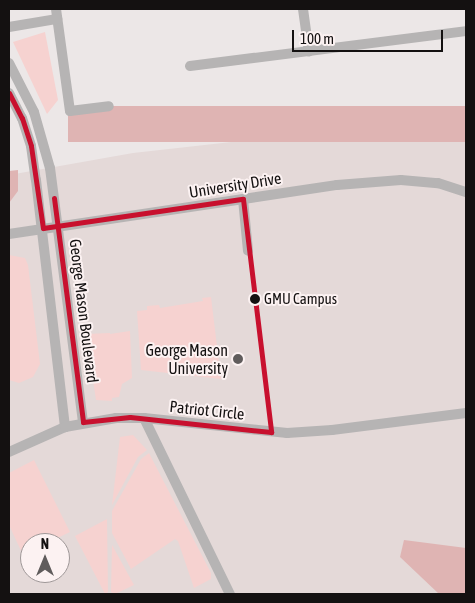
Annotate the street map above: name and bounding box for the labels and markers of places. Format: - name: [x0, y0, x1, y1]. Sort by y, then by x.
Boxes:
- place label: GMU Campus: [264, 290, 337, 308]
- marker: GMU Campus: [250, 294, 260, 304]
- place label: George Mason University: [145, 340, 228, 378]
- marker: George Mason University: [232, 353, 244, 365]

